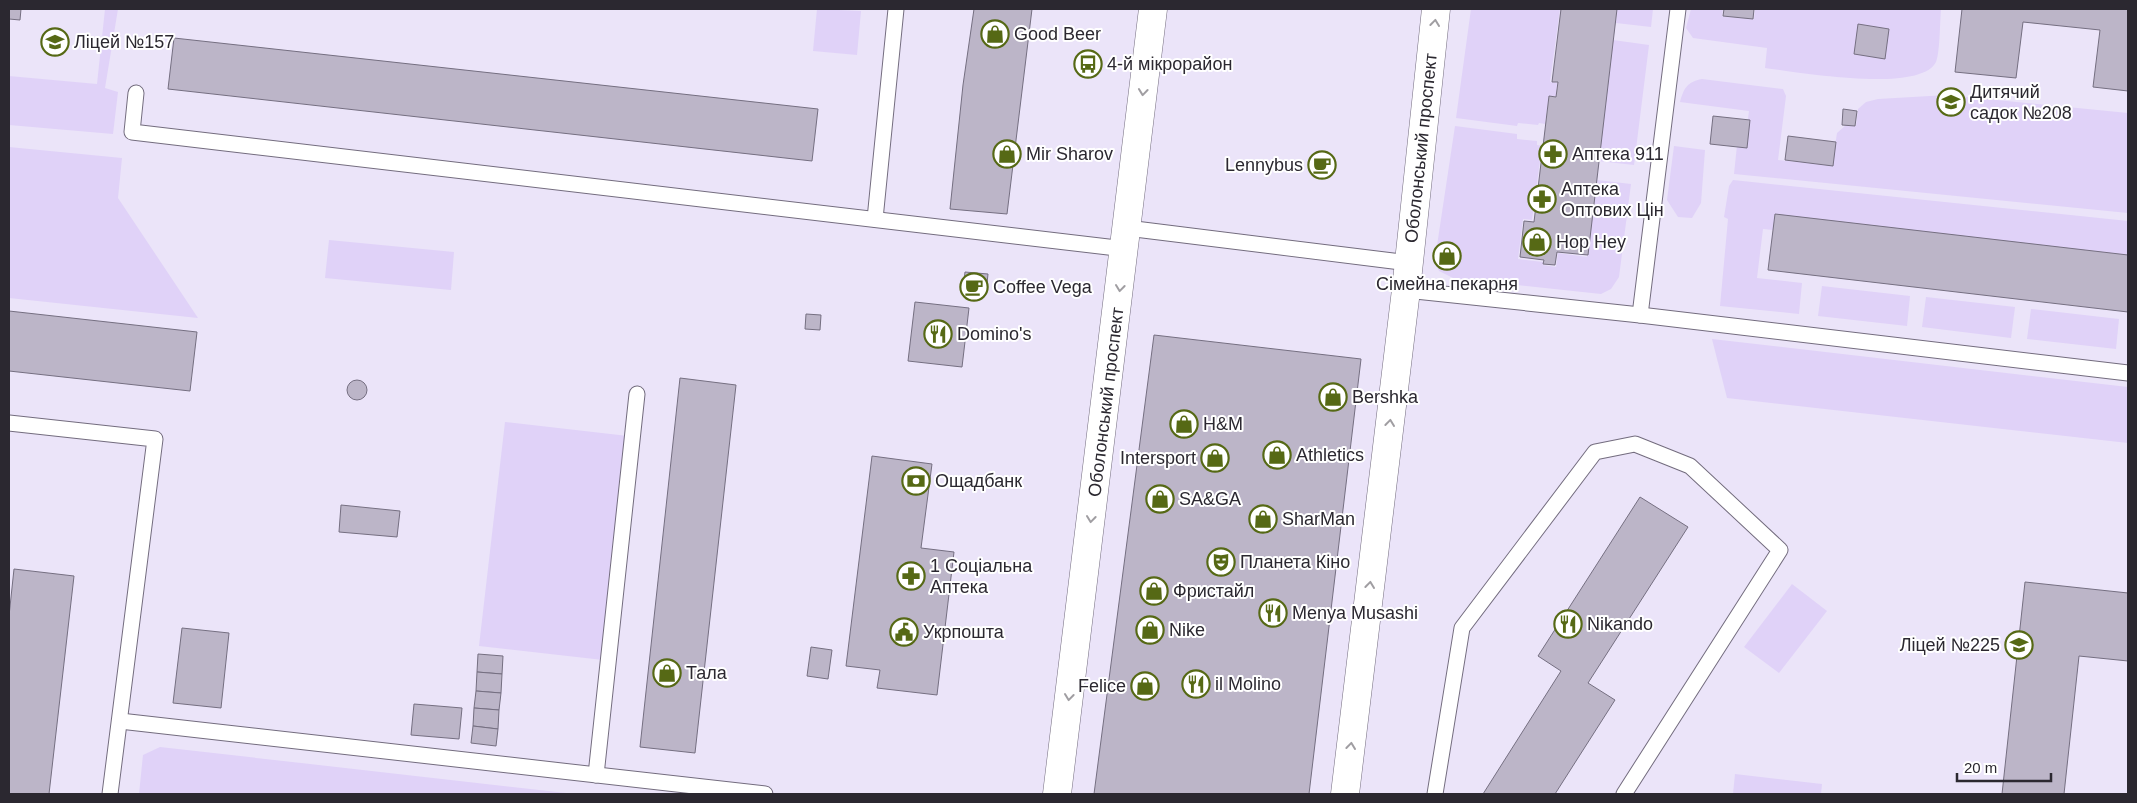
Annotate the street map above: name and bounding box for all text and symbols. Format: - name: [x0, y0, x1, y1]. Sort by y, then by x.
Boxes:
- shop icon: Good Beer: [980, 19, 1010, 49]
- one-way arrow: [1429, 19, 1440, 27]
- place label: Good Beer: [1014, 24, 1101, 44]
- school or university icon: Ліцей №157: [40, 27, 70, 57]
- place label: Ліцей №157: [74, 32, 174, 52]
- bus stop icon: 4-й мікрорайон: [1073, 49, 1103, 79]
- street label: Оболонський проспект: [1401, 52, 1441, 244]
- place label: 4-й мікрорайон: [1107, 54, 1232, 74]
- place label: Дитячий садок №208: [1970, 82, 2072, 123]
- school or university icon: Дитячий садок №208: [1936, 87, 1966, 117]
- one-way arrow: [1138, 88, 1149, 96]
- shop icon: Mir Sharov: [992, 139, 1022, 169]
- pharmacy icon: Аптека 911: [1538, 139, 1568, 169]
- place label: Mir Sharov: [1026, 144, 1113, 164]
- place label: Аптека 911: [1572, 144, 1664, 164]
- cafe icon: Lennybus: [1307, 150, 1337, 180]
- place label: Lennybus: [1225, 155, 1303, 175]
- place label: Аптека Оптових Цін: [1561, 179, 1664, 220]
- pharmacy icon: Аптека Оптових Цін: [1527, 184, 1557, 214]
- shop icon: Hop Hey: [1522, 227, 1552, 257]
- place label: Hop Hey: [1556, 232, 1626, 252]
- shop icon: Сімейна пекарня: [1432, 241, 1462, 271]
- cafe icon: Coffee Vega: [959, 272, 989, 302]
- place label: Сімейна пекарня: [1376, 274, 1518, 294]
- place label: Coffee Vega: [993, 277, 1093, 297]
- one-way arrow: [1115, 284, 1126, 292]
- street label: Оболонський проспект: [1084, 306, 1128, 498]
- restaurant icon: Domino's: [923, 319, 953, 349]
- place label: Domino's: [957, 324, 1031, 344]
- shop icon: Bershka: [1318, 382, 1348, 412]
- place label: Bershka: [1352, 387, 1419, 407]
- shop icon: H&M: [1169, 409, 1199, 439]
- place label: H&M: [1203, 414, 1243, 434]
- one-way arrow: [1384, 419, 1395, 427]
- shop icon: Athletics: [1262, 440, 1292, 470]
- shop icon: Intersport: [1200, 443, 1230, 473]
- place label: Athletics: [1296, 445, 1364, 465]
- place label: Intersport: [1120, 448, 1196, 468]
- bank icon: Ощадбанк: [901, 466, 931, 496]
- place label: Ощадбанк: [935, 471, 1022, 491]
- shop icon: SA&GA: [1145, 484, 1175, 514]
- place label: SA&GA: [1179, 489, 1241, 509]
- shop icon: SharMan: [1248, 504, 1278, 534]
- place label: SharMan: [1282, 509, 1355, 529]
- one-way arrow: [1086, 515, 1097, 523]
- theatre icon: Планета Кіно: [1206, 547, 1236, 577]
- place label: Планета Кіно: [1240, 552, 1350, 572]
- place label: 1 Соціальна Аптека: [930, 556, 1033, 597]
- pharmacy icon: 1 Соціальна Аптека: [896, 561, 926, 591]
- shop icon: Фристайл: [1139, 576, 1169, 606]
- one-way arrow: [1364, 580, 1375, 588]
- place label: Фристайл: [1173, 581, 1254, 601]
- restaurant icon: Menya Musashi: [1258, 598, 1288, 628]
- place label: Menya Musashi: [1292, 603, 1418, 623]
- restaurant icon: Nikando: [1553, 609, 1583, 639]
- place label: Nikando: [1587, 614, 1653, 634]
- shop icon: Nike: [1135, 615, 1165, 645]
- public building icon: Укрпошта: [889, 617, 919, 647]
- place label: Nike: [1169, 620, 1205, 640]
- place label: Укрпошта: [923, 622, 1005, 642]
- school or university icon: Ліцей №225: [2004, 630, 2034, 660]
- place label: Ліцей №225: [1900, 635, 2000, 655]
- shop icon: Тала: [652, 658, 682, 688]
- place label: Тала: [686, 663, 728, 683]
- restaurant icon: il Molino: [1181, 669, 1211, 699]
- shop icon: Felice: [1130, 671, 1160, 701]
- place label: il Molino: [1215, 674, 1281, 694]
- place label: Felice: [1078, 676, 1126, 696]
- one-way arrow: [1064, 694, 1075, 702]
- one-way arrow: [1345, 742, 1356, 750]
- scale bar: [1957, 750, 2051, 782]
- text: 20 m: [1964, 759, 1997, 776]

